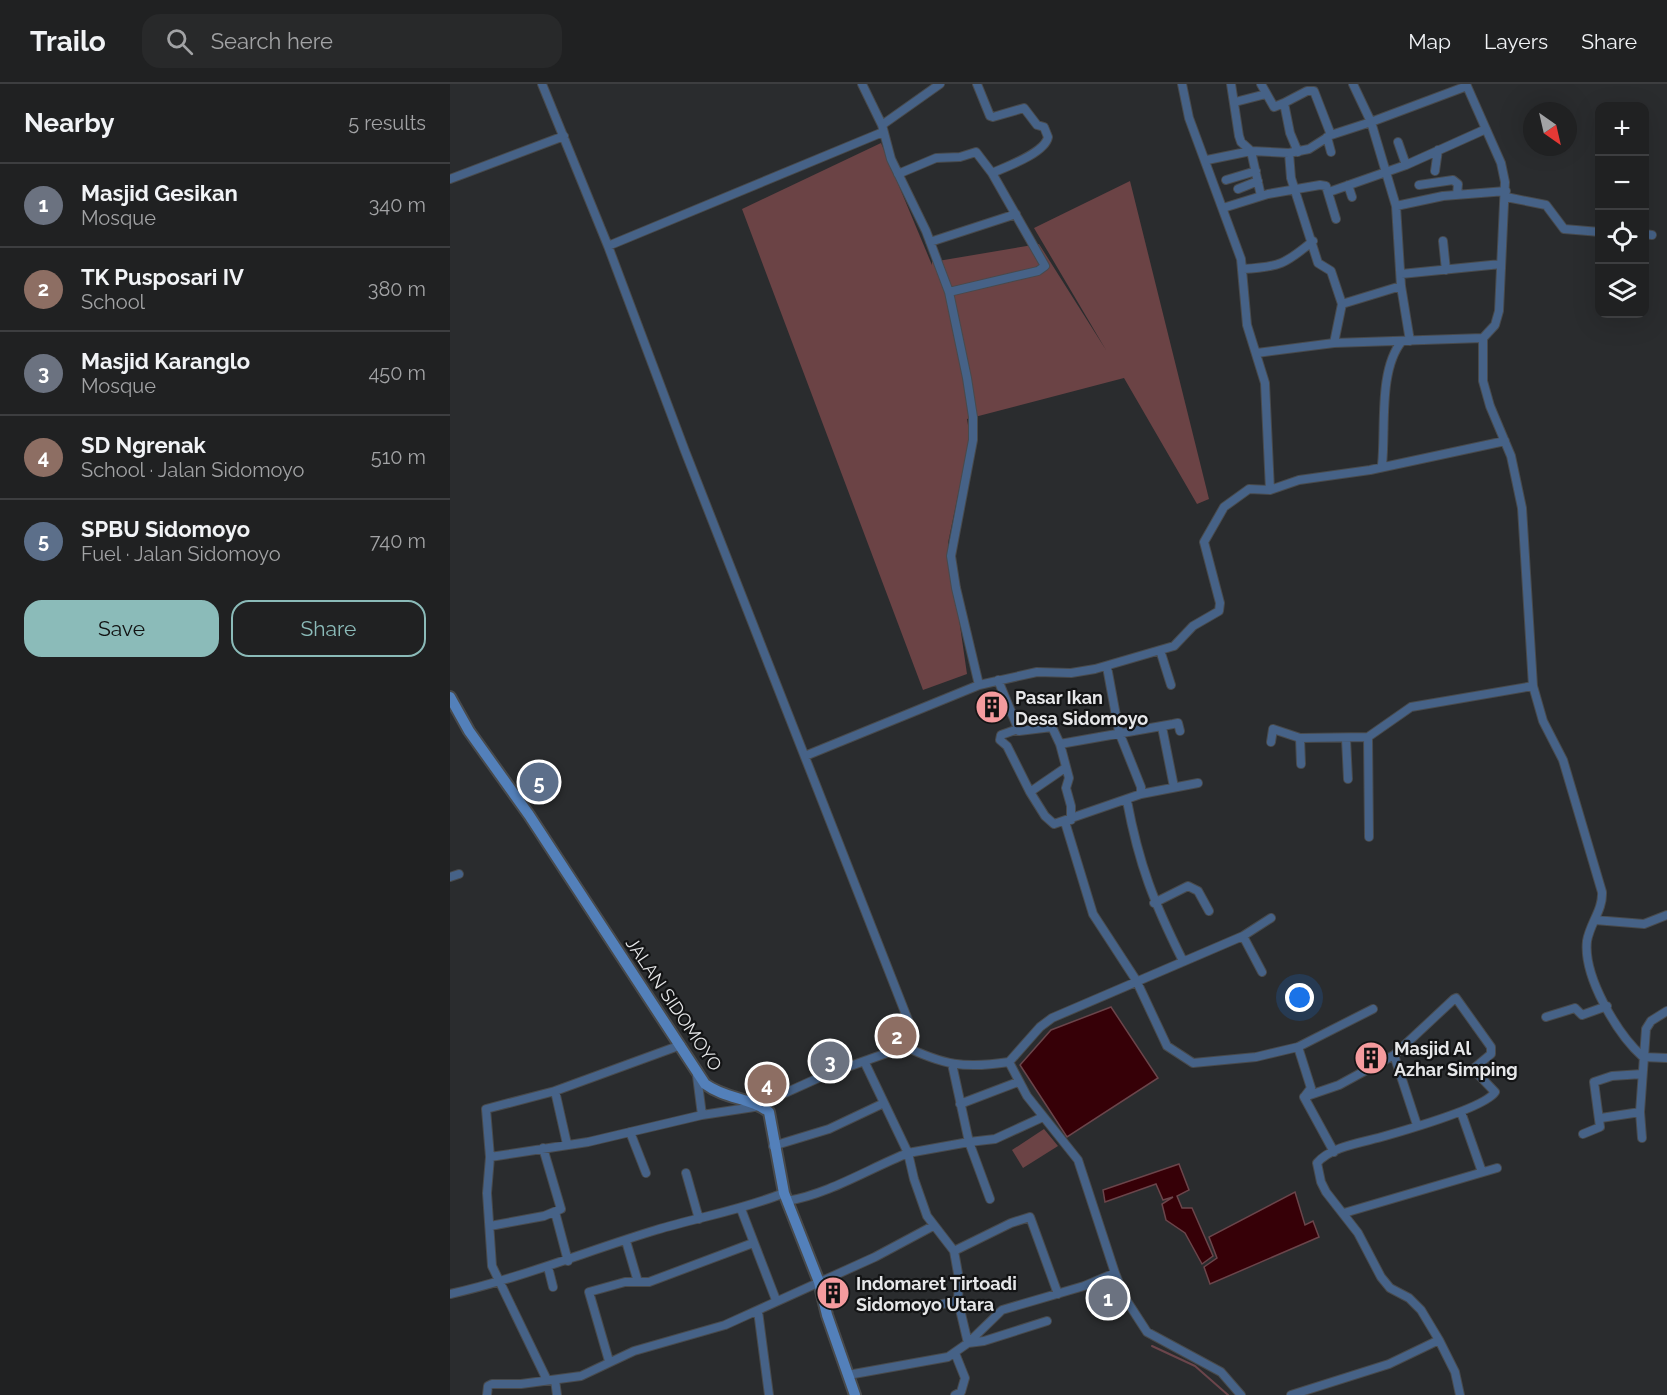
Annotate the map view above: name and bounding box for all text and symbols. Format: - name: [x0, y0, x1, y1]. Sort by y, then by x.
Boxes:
- search box: [142, 14, 562, 68]
- text: Trailo: [30, 25, 106, 58]
- icon: search: [163, 25, 196, 58]
- text: Search here: [211, 28, 333, 54]
- text: Map: [1408, 29, 1451, 54]
- text: Layers: [1484, 29, 1548, 54]
- text: Share: [1581, 29, 1637, 54]
- north arrow: [1523, 102, 1577, 156]
- map controls: [1595, 102, 1649, 318]
- button: +: [1595, 102, 1649, 156]
- text: Nearby: [24, 108, 114, 138]
- text: 5 results: [348, 111, 426, 135]
- button: −: [1595, 156, 1649, 210]
- text: Masjid Gesikan: [81, 180, 238, 206]
- text: 1: [39, 193, 48, 217]
- text: 340 m: [369, 193, 426, 217]
- text: Mosque: [81, 206, 156, 230]
- button: locate: [1595, 210, 1649, 264]
- text: TK Pusposari IV: [81, 264, 244, 290]
- button: layers: [1595, 264, 1649, 318]
- text: 2: [38, 277, 49, 301]
- text: 380 m: [368, 277, 426, 301]
- text: School: [81, 290, 145, 314]
- text: Masjid Karanglo: [81, 348, 250, 374]
- text: 3: [38, 361, 49, 385]
- text: 450 m: [368, 361, 426, 385]
- text: Mosque: [81, 374, 156, 398]
- text: SD Ngrenak: [81, 432, 206, 458]
- text: 4: [38, 445, 49, 469]
- text: 510 m: [371, 445, 426, 469]
- text: School · Jalan Sidomoyo: [81, 458, 304, 482]
- text: SPBU Sidomoyo: [81, 516, 250, 542]
- text: 5: [38, 529, 49, 553]
- text: 740 m: [370, 529, 426, 553]
- text: Fuel · Jalan Sidomoyo: [81, 542, 281, 566]
- button: Save: [24, 600, 219, 657]
- button: Share: [231, 600, 426, 657]
- place label: Pasar Ikan Desa Sidomoyo: [1015, 687, 1148, 729]
- building icon: Pasar Ikan Desa Sidomoyo: [974, 689, 1010, 725]
- pin: 5: [520, 760, 559, 804]
- street label: JALAN SIDOMOYO: [622, 933, 726, 1075]
- your location: [1285, 983, 1314, 1012]
- pin: 2: [878, 1014, 916, 1058]
- pin: 3: [810, 1038, 850, 1084]
- place label: Masjid Al Azhar Simping: [1394, 1038, 1518, 1080]
- building icon: Masjid Al Azhar Simping: [1353, 1040, 1389, 1076]
- pin: 4: [748, 1062, 786, 1106]
- place label: Indomaret Tirtoadi Sidomoyo Utara: [856, 1273, 1017, 1315]
- building icon: Indomaret Tirtoadi Sidomoyo Utara: [815, 1275, 851, 1311]
- pin: 1: [1088, 1276, 1128, 1320]

